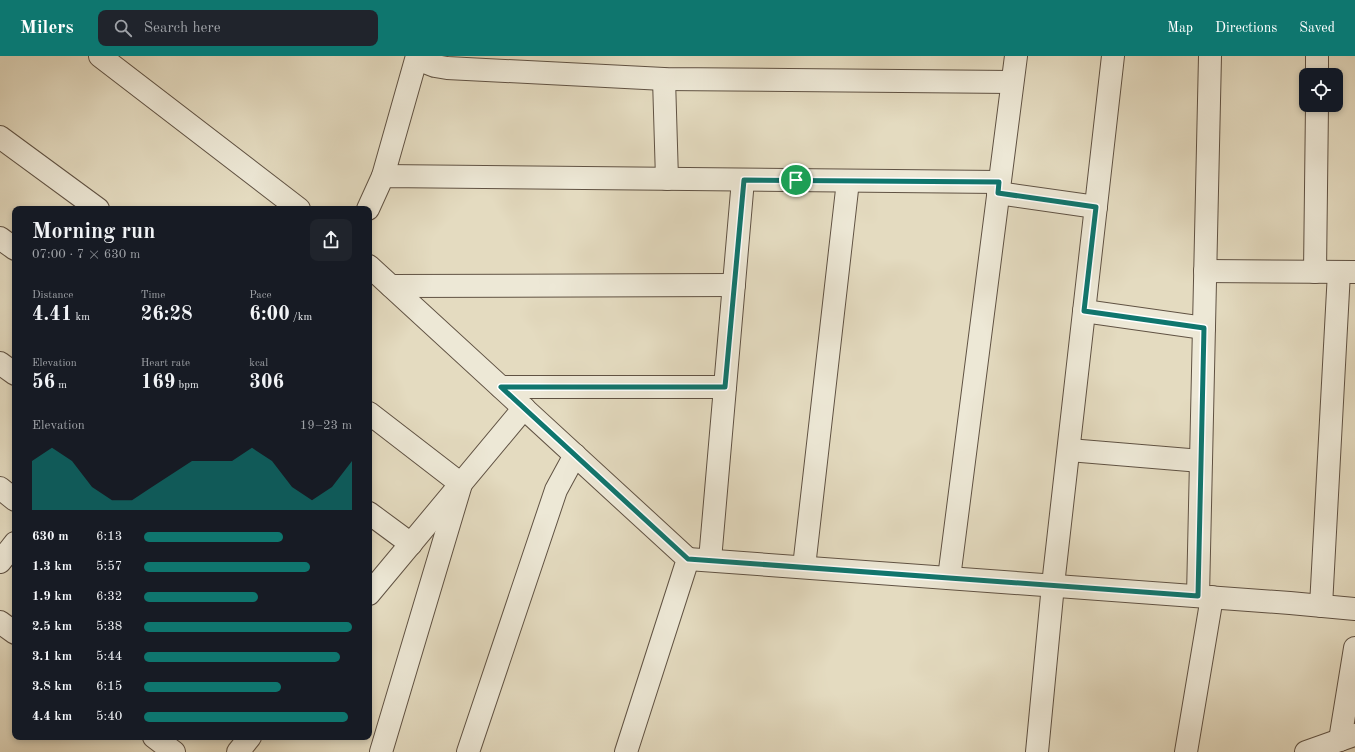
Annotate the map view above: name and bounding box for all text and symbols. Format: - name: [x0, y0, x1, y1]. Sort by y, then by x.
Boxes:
- search box: [98, 10, 378, 46]
- icon: search: [112, 17, 134, 39]
- text: Milers: [20, 19, 74, 38]
- text: Search here: [144, 21, 221, 36]
- text: Map: [1167, 21, 1193, 35]
- text: Directions: [1215, 21, 1277, 35]
- text: Saved: [1299, 21, 1335, 35]
- map controls: [1299, 68, 1343, 112]
- button: locate: [1299, 68, 1343, 112]
- pin: [779, 163, 813, 197]
- icon: arrive: [785, 169, 807, 191]
- button: share: [310, 219, 352, 261]
- text: Morning run: [32, 221, 155, 243]
- text: 07:00 · 7 × 630 m: [32, 248, 140, 261]
- text: Distance: [32, 290, 73, 301]
- text: Time: [141, 290, 165, 301]
- text: Pace: [249, 290, 272, 301]
- text: 4.41: [32, 305, 72, 325]
- text: 26:28: [141, 305, 193, 325]
- text: 6:00: [249, 305, 290, 325]
- text: km: [72, 312, 90, 323]
- text: /km: [290, 312, 312, 323]
- text: Elevation: [32, 358, 77, 369]
- text: Heart rate: [141, 358, 190, 369]
- text: kcal: [249, 358, 268, 369]
- text: 56: [32, 373, 55, 393]
- text: 169: [141, 373, 175, 393]
- text: 306: [249, 373, 284, 393]
- text: m: [55, 380, 67, 391]
- text: bpm: [175, 380, 199, 391]
- text: Elevation: [32, 419, 85, 432]
- text: 19–23 m: [300, 419, 352, 432]
- text: 630 m: [32, 530, 69, 543]
- text: 6:13: [96, 530, 122, 543]
- text: 1.3 km: [32, 560, 72, 573]
- text: 5:57: [96, 560, 122, 573]
- text: 1.9 km: [32, 590, 72, 603]
- text: 6:32: [96, 590, 122, 603]
- text: 2.5 km: [32, 620, 72, 633]
- text: 5:38: [96, 620, 122, 633]
- text: 3.1 km: [32, 650, 72, 663]
- text: 5:44: [96, 650, 122, 663]
- text: 3.8 km: [32, 680, 72, 693]
- text: 6:15: [96, 680, 122, 693]
- text: 4.4 km: [32, 710, 72, 723]
- text: 5:40: [96, 710, 122, 723]

